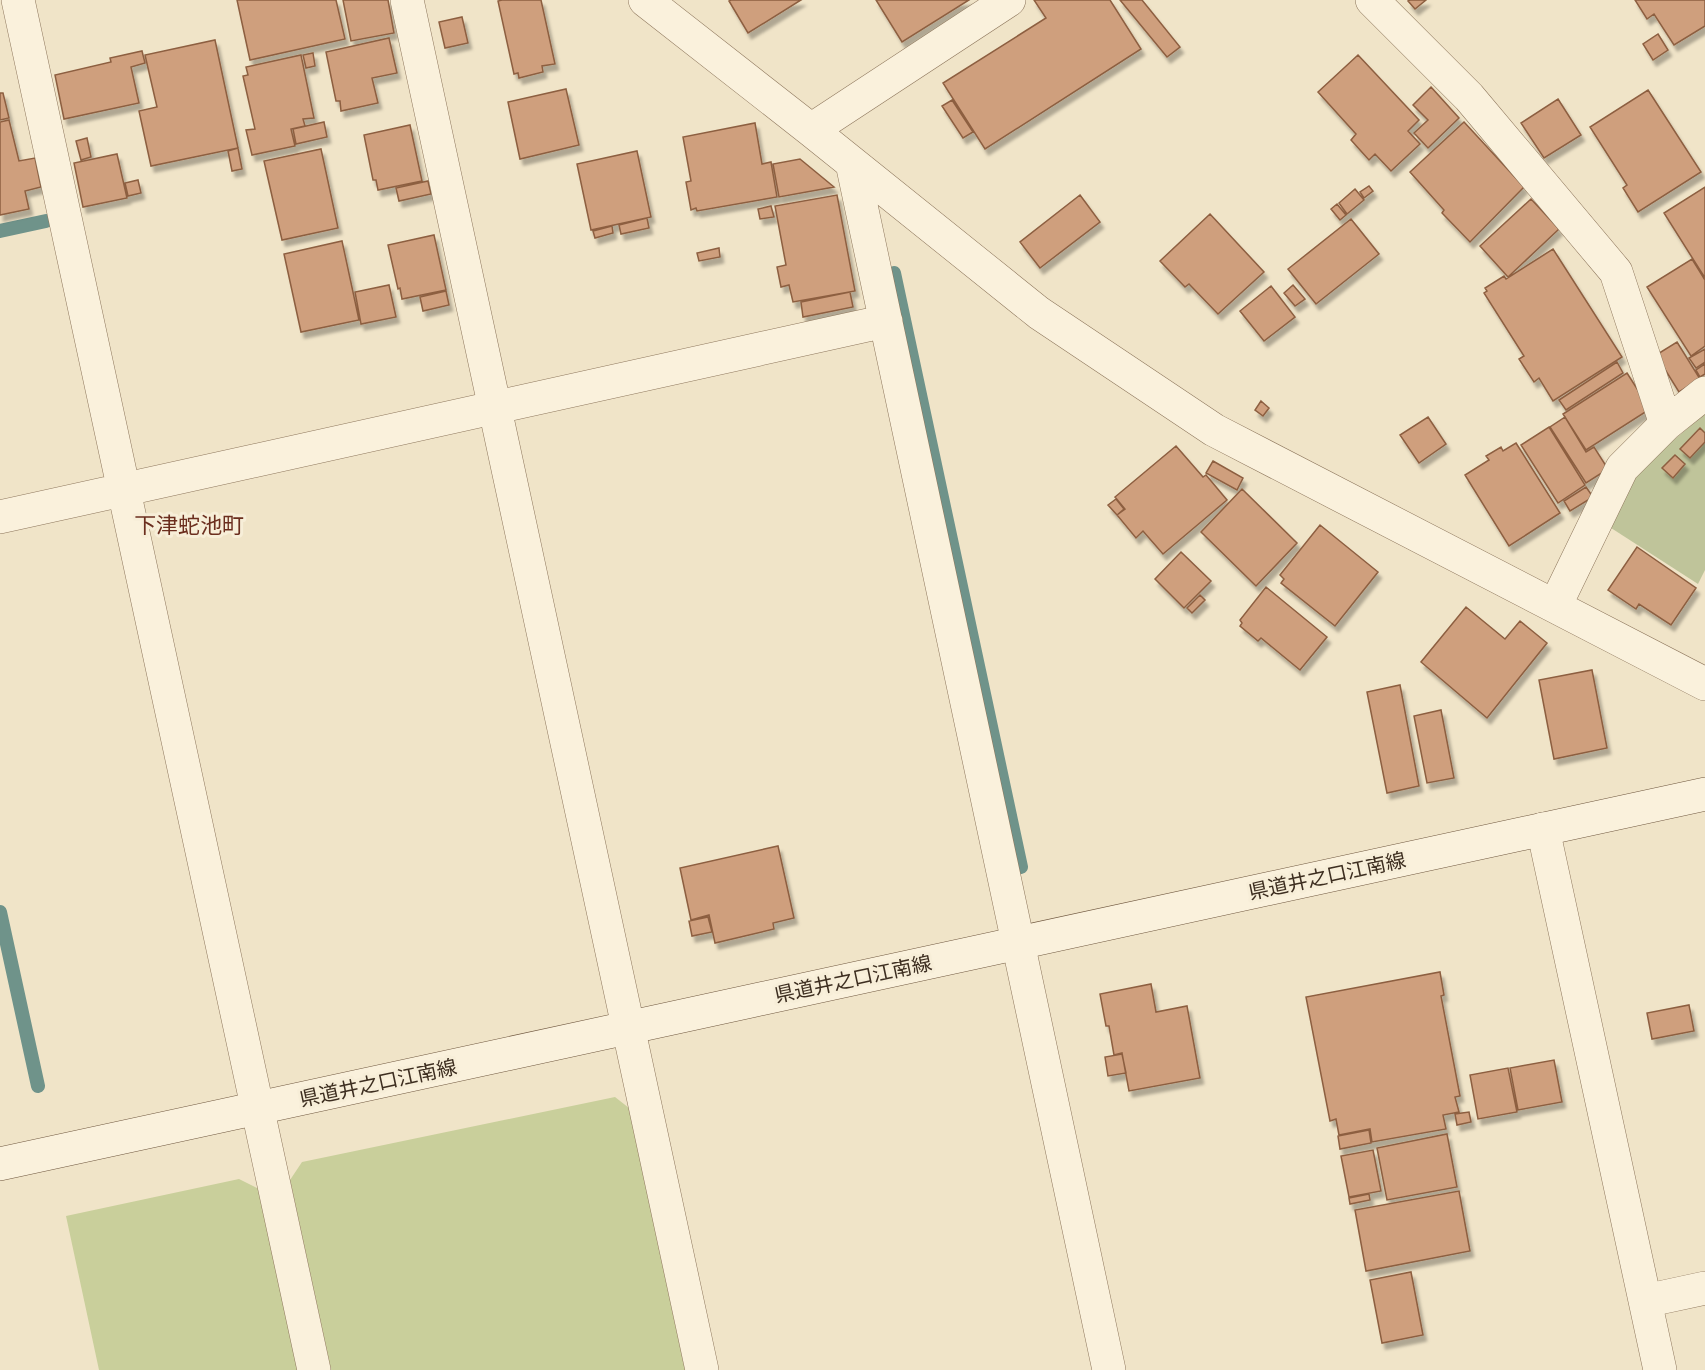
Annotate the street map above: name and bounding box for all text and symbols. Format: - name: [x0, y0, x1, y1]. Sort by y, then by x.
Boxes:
- district label: 下津蛇池町: [134, 512, 244, 539]
- street label: 県道井之口江南線: [1246, 848, 1408, 904]
- street label: 県道井之口江南線: [772, 951, 934, 1007]
- street label: 県道井之口江南線: [297, 1055, 459, 1111]

